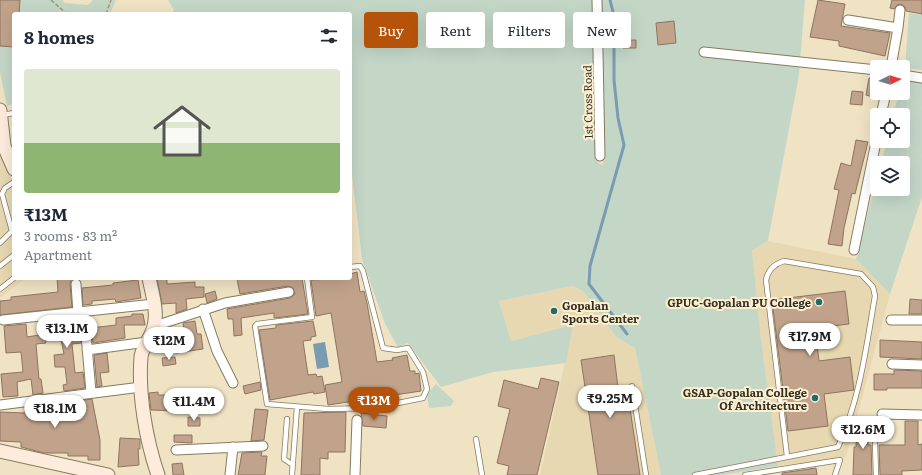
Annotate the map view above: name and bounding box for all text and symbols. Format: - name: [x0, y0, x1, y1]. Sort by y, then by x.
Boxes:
- chip: Buy: [364, 12, 418, 48]
- chip: Rent: [426, 12, 485, 48]
- chip: Filters: [493, 12, 565, 48]
- chip: New: [573, 12, 631, 48]
- text: 8 homes: [24, 24, 94, 49]
- icon: filters: [318, 25, 340, 47]
- north arrow: [870, 60, 910, 100]
- map controls: [870, 60, 910, 196]
- street label: 1st Cross Road: [578, 65, 596, 139]
- icon: home: [146, 95, 218, 167]
- button: locate: [870, 108, 910, 148]
- button: layers: [870, 156, 910, 196]
- text: ₹13M: [24, 201, 68, 226]
- text: 3 rooms · 83 m²: [24, 226, 117, 245]
- text: Apartment: [24, 245, 92, 264]
- place label: GPUC-Gopalan PU College: [667, 294, 811, 310]
- place label: Gopalan Sports Center: [562, 297, 639, 326]
- marker: GPUC-Gopalan PU College: [814, 297, 824, 307]
- marker: Gopalan Sports Center: [549, 306, 559, 316]
- pin: ₹13.1M: [34, 315, 100, 349]
- text: ₹13.1M: [45, 318, 89, 337]
- pin: ₹17.9M: [777, 323, 843, 357]
- text: ₹17.9M: [788, 326, 832, 345]
- pin: ₹12M: [145, 327, 193, 361]
- text: ₹12M: [152, 330, 186, 349]
- place label: GSAP-Gopalan College Of Architecture: [683, 384, 807, 413]
- pin: ₹9.25M: [577, 385, 643, 419]
- pin: ₹13M: [350, 387, 398, 421]
- pin: ₹11.4M: [161, 388, 227, 422]
- text: ₹9.25M: [587, 388, 633, 407]
- text: ₹13M: [357, 390, 391, 409]
- text: ₹11.4M: [172, 391, 216, 410]
- marker: GSAP-Gopalan College Of Architecture: [810, 393, 820, 403]
- pin: ₹18.1M: [22, 395, 88, 429]
- text: ₹18.1M: [33, 398, 77, 417]
- pin: ₹12.6M: [830, 416, 896, 450]
- text: ₹12.6M: [840, 419, 886, 438]

